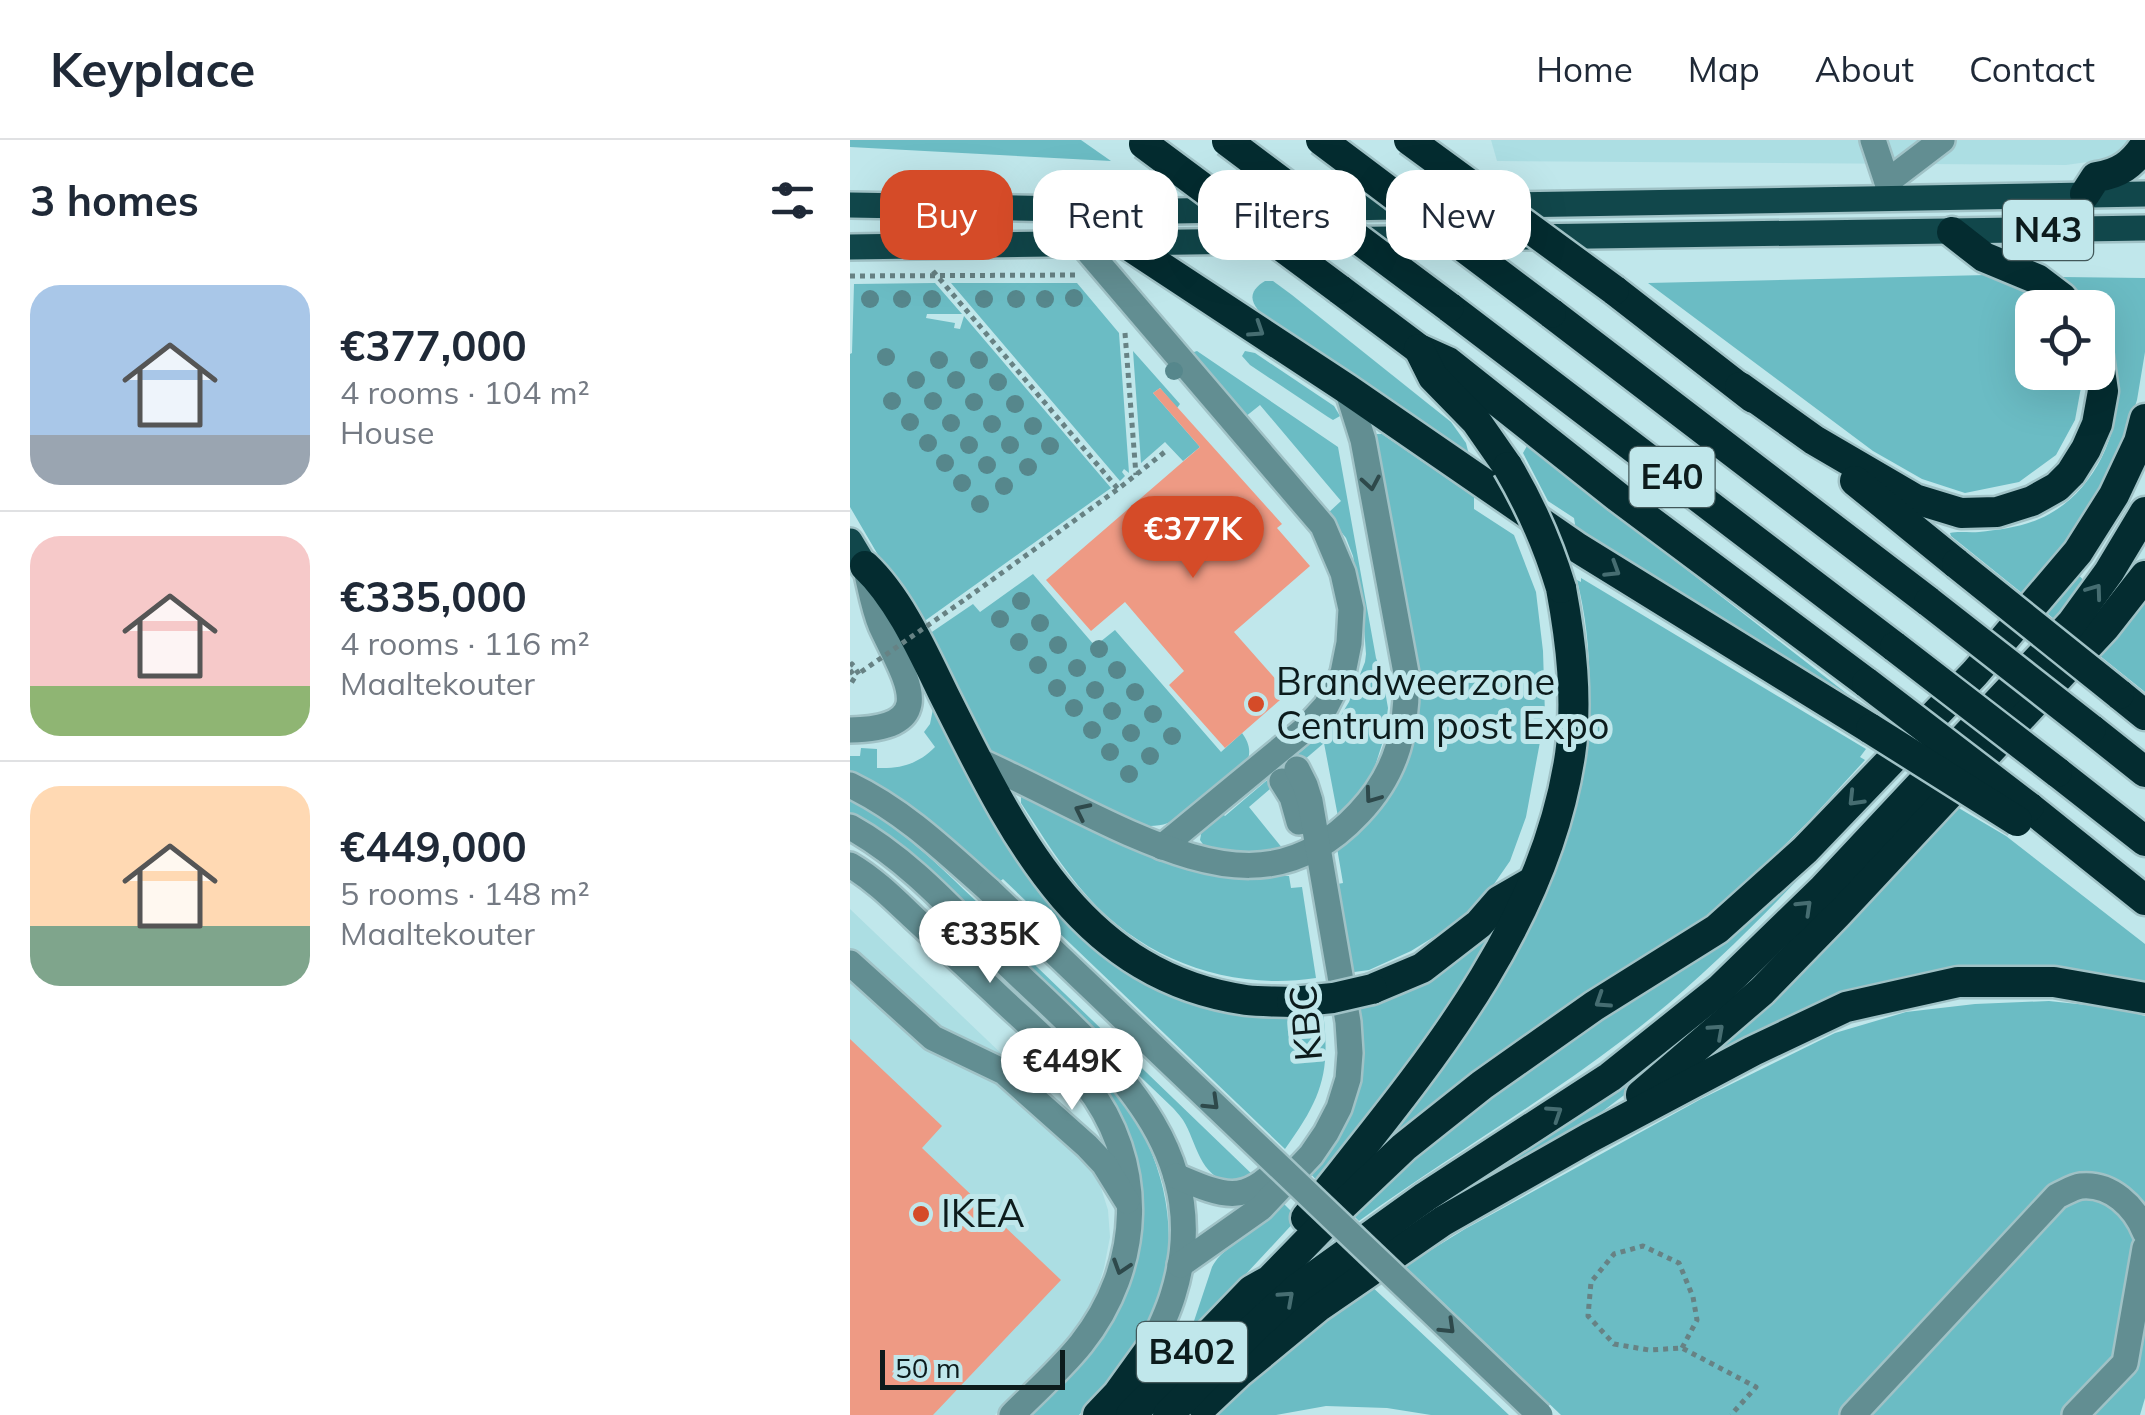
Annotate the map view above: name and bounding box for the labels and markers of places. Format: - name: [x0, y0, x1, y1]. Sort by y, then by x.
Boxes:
- pin: €377K: [1123, 496, 1263, 581]
- place label: Brandweerzone Centrum post Expo: [1276, 657, 1609, 749]
- marker: Brandweerzone Centrum post Expo: [1245, 693, 1267, 715]
- pin: €335K: [920, 901, 1060, 986]
- pin: €449K: [1002, 1028, 1142, 1113]
- place label: IKEA: [941, 1189, 1025, 1237]
- marker: IKEA: [910, 1203, 932, 1225]

